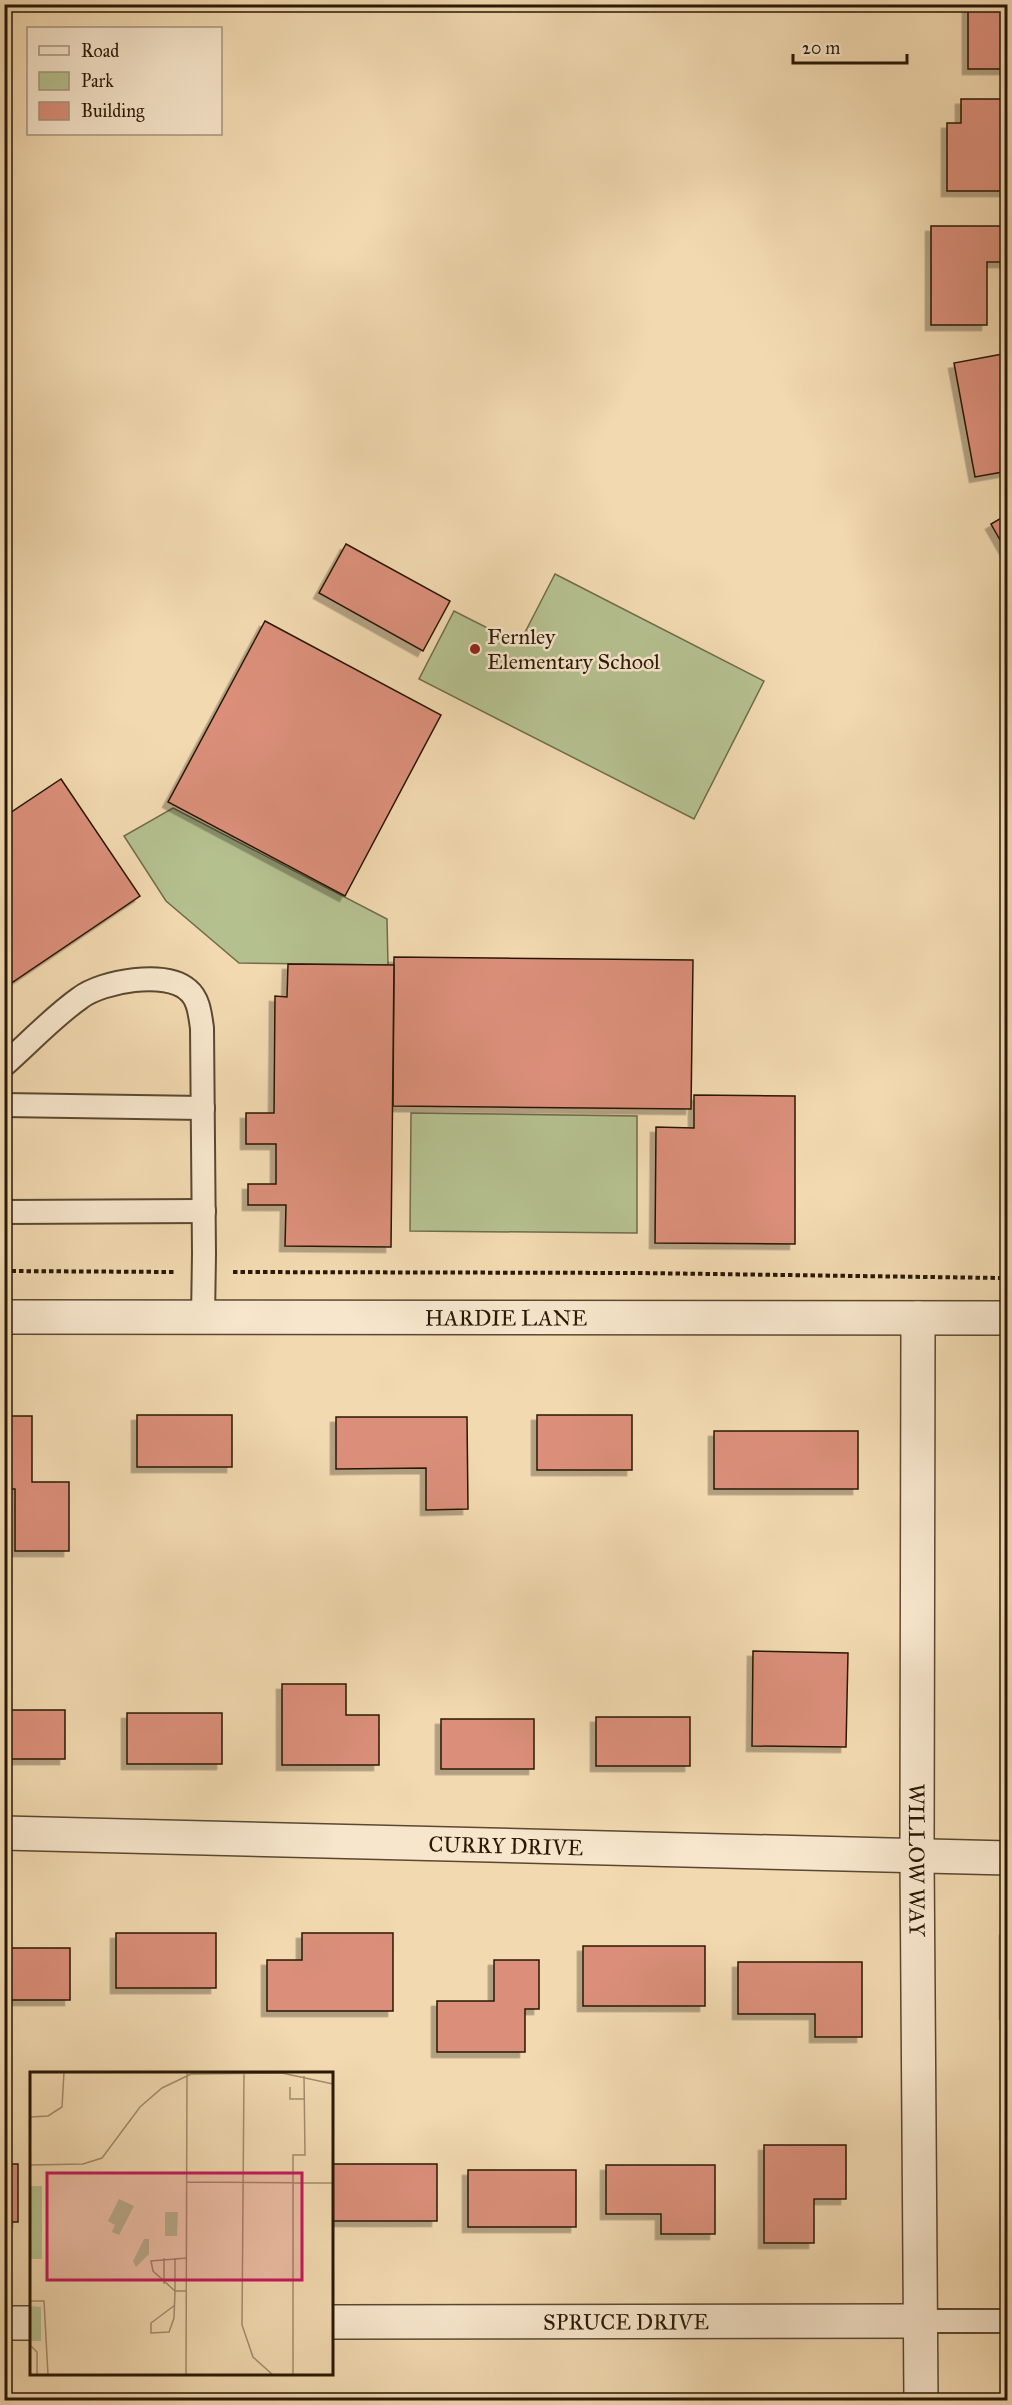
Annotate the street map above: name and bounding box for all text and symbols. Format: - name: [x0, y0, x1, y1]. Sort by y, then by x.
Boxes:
- legend: [27, 27, 222, 135]
- scale bar: [793, 27, 907, 65]
- text: 20 m: [802, 37, 840, 59]
- text: Road: [81, 40, 119, 62]
- text: Park: [81, 70, 114, 92]
- text: Building: [81, 100, 145, 123]
- place label: Fernley Elementary School: [487, 623, 660, 675]
- marker: Fernley Elementary School: [468, 642, 482, 656]
- street label: HARDIE LANE: [425, 1304, 588, 1331]
- street label: WILLOW WAY: [903, 1783, 931, 1938]
- street label: CURRY DRIVE: [428, 1830, 584, 1861]
- inset map: [30, 2072, 333, 2375]
- street label: SPRUCE DRIVE: [543, 2308, 709, 2335]

